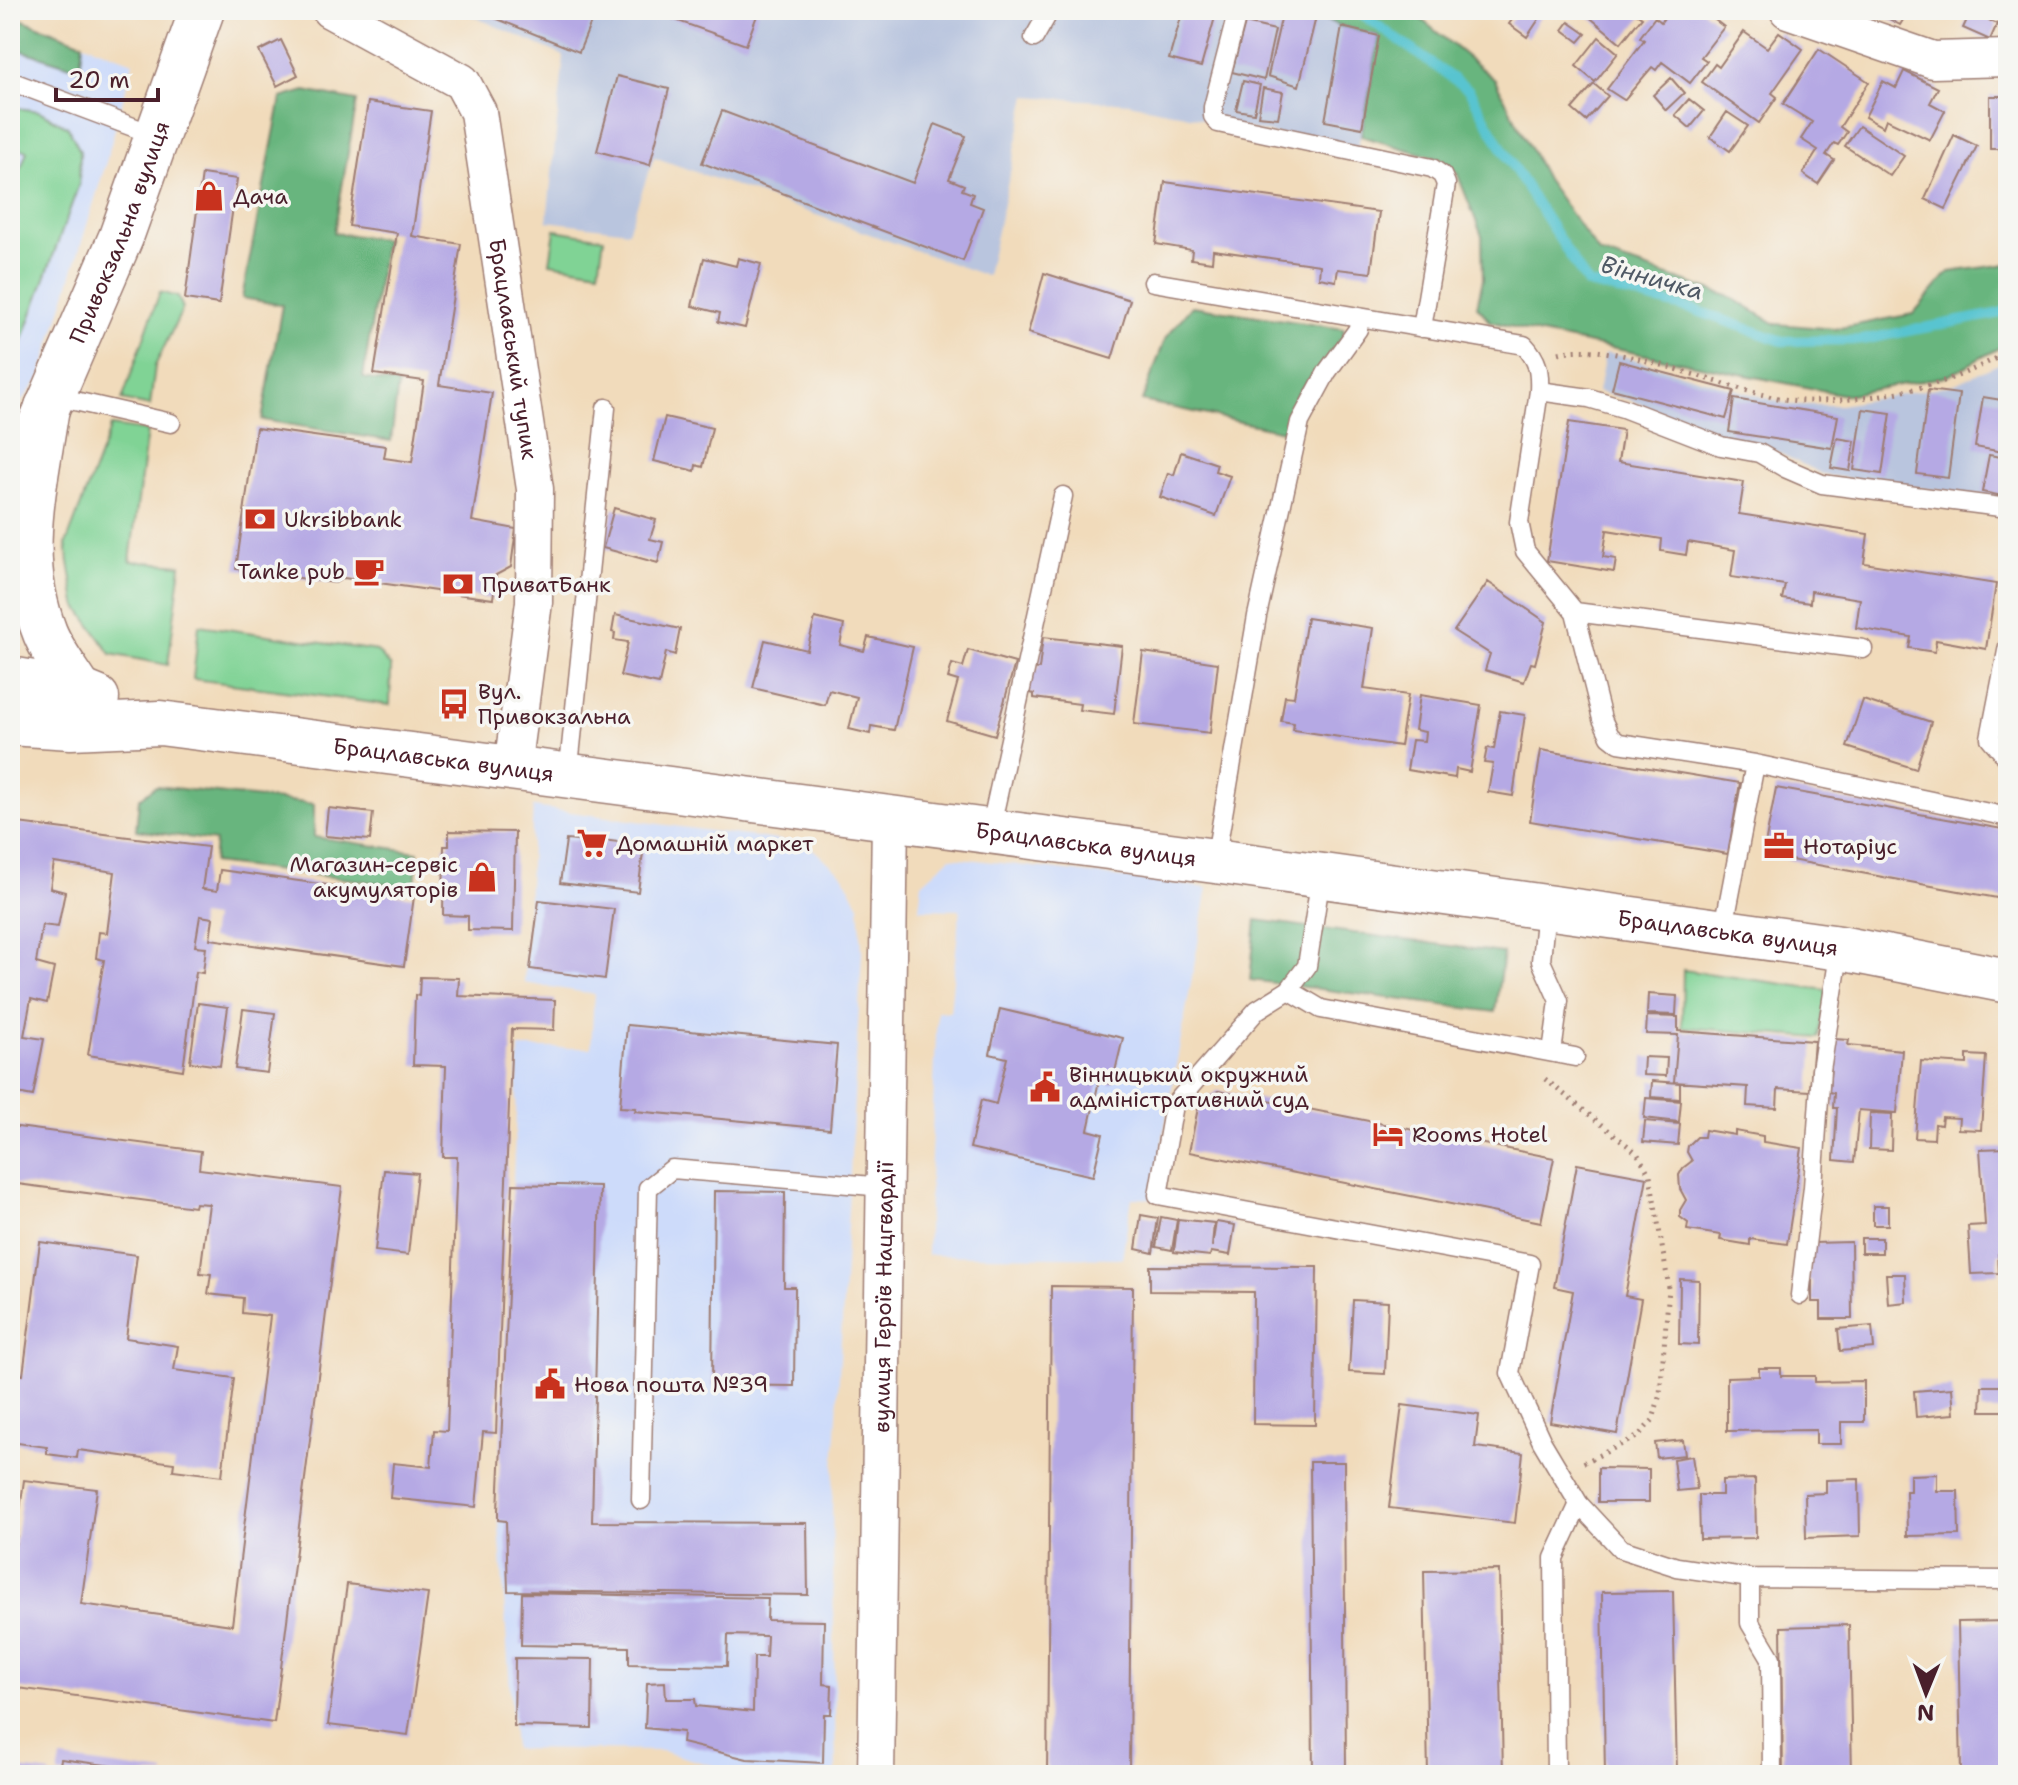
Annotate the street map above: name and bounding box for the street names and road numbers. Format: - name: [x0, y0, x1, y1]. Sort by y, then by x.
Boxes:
- street label: Привокзальна вулиця: [63, 117, 176, 348]
- street label: Брацлавський тупик: [482, 236, 544, 462]
- street label: Брацлавська вулиця: [331, 731, 556, 789]
- street label: Брацлавська вулиця: [974, 816, 1198, 873]
- street label: Брацлавська вулиця: [1616, 903, 1840, 963]
- street label: вулиця Героїв Нацгвардії: [867, 1160, 900, 1433]

